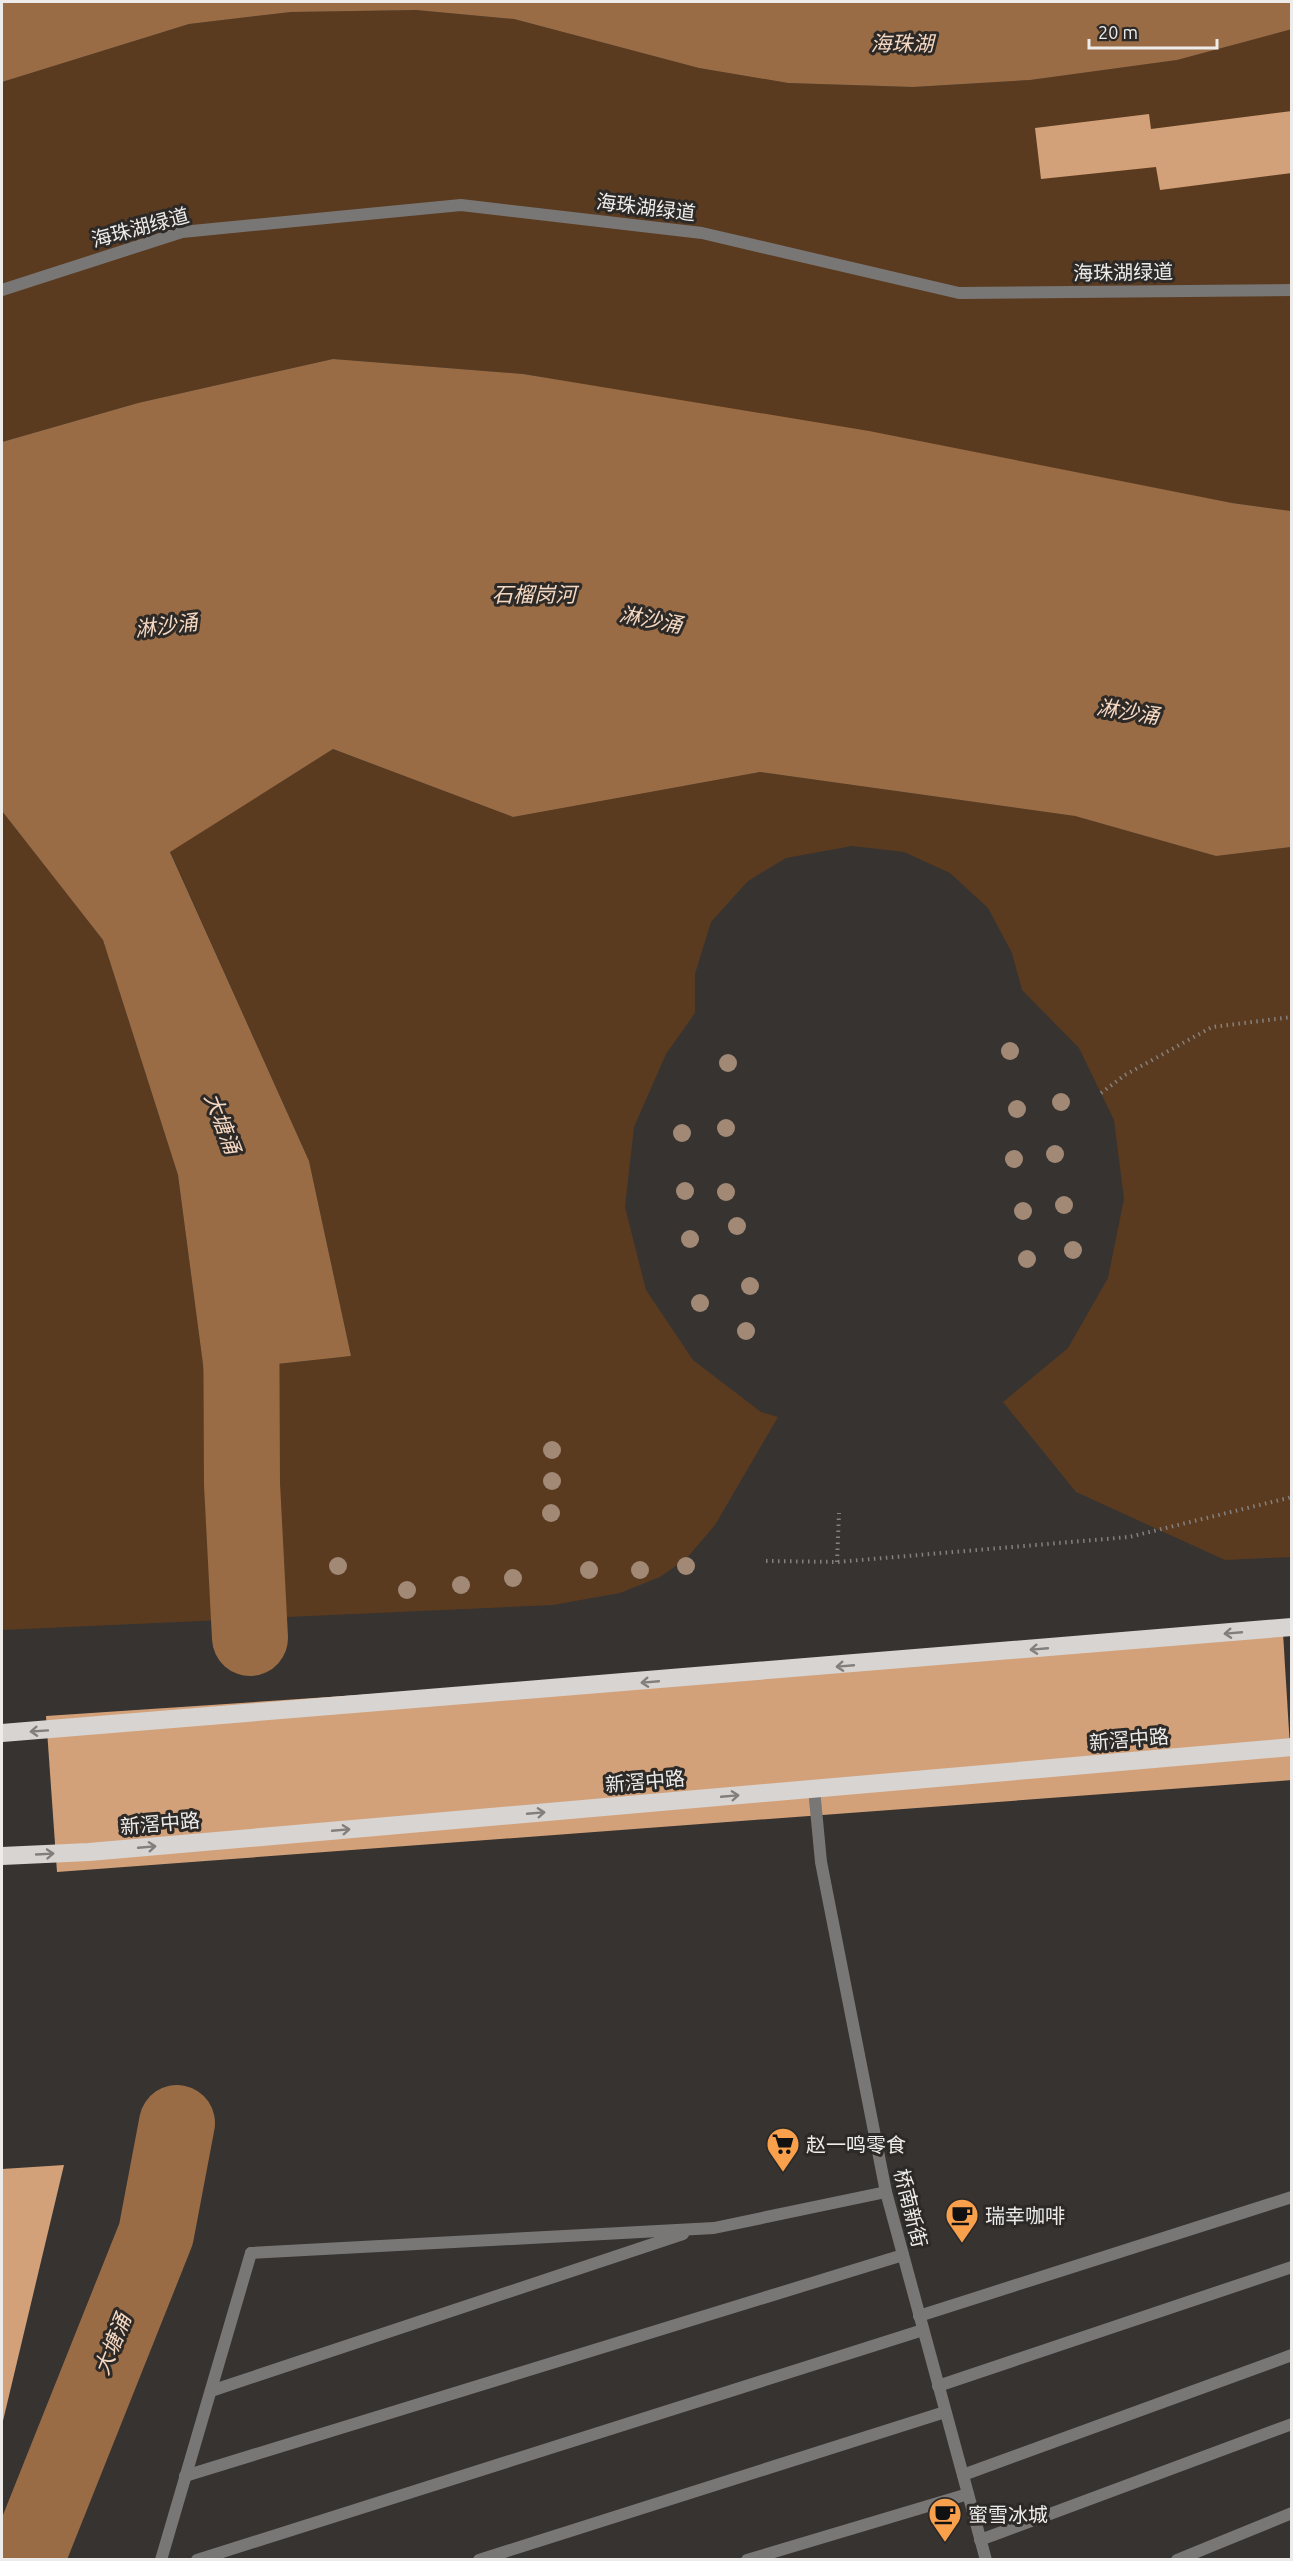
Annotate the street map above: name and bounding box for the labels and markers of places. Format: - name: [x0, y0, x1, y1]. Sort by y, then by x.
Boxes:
- supermarket icon: 赵一鸣零食: [765, 2126, 801, 2173]
- place label: 赵一鸣零食: [806, 2133, 906, 2156]
- cafe icon: 瑞幸咖啡: [944, 2197, 980, 2244]
- place label: 瑞幸咖啡: [985, 2204, 1065, 2227]
- cafe icon: 蜜雪冰城: [927, 2496, 963, 2543]
- place label: 蜜雪冰城: [968, 2503, 1048, 2526]

